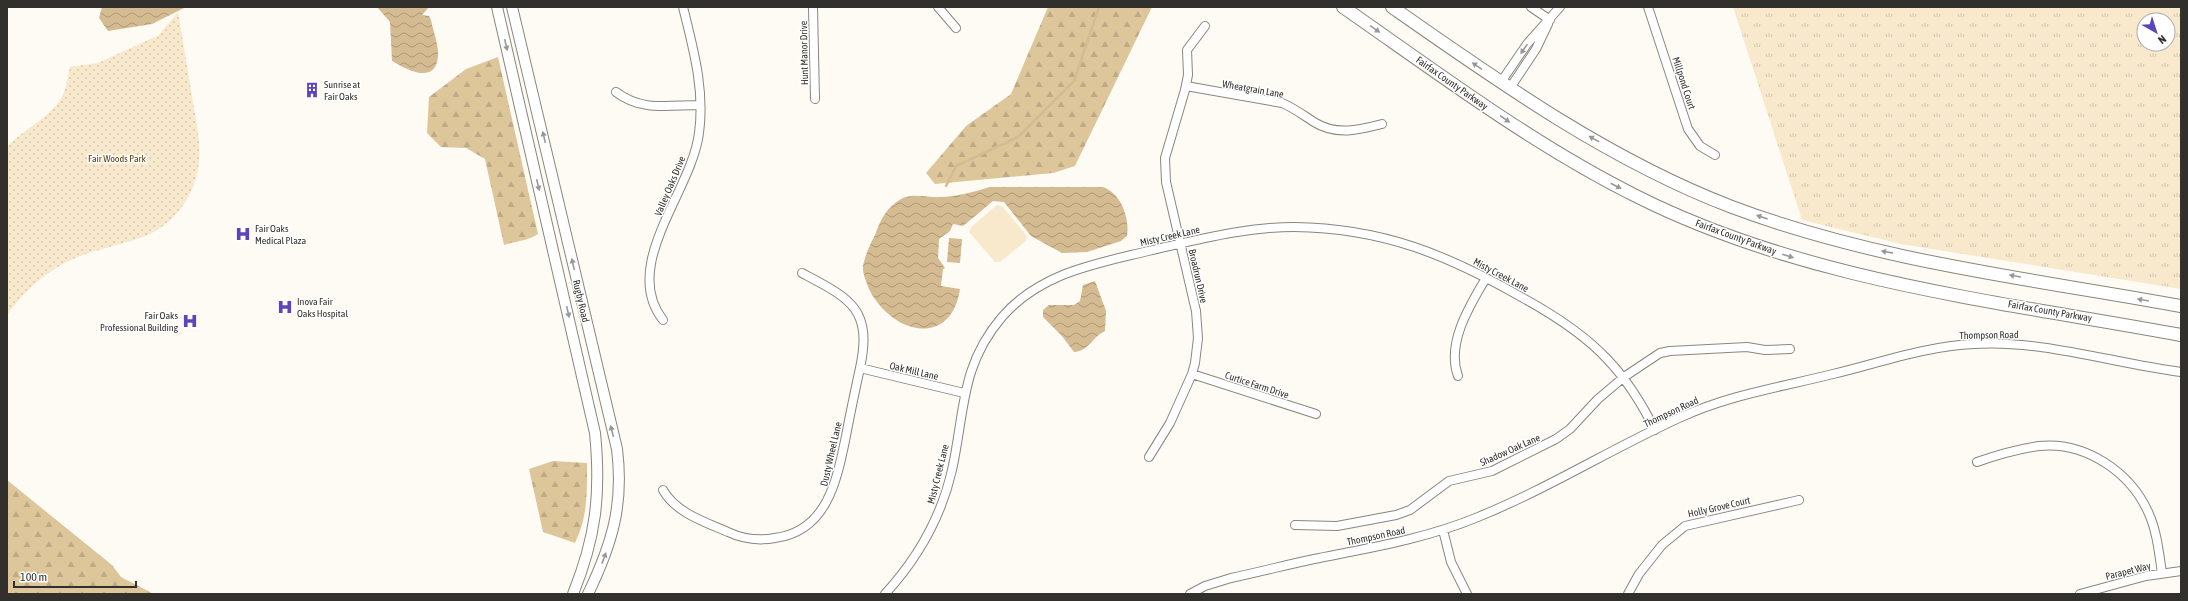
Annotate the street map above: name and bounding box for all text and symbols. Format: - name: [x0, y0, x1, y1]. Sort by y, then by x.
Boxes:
- north arrow: [2136, 12, 2176, 52]
- street label: Hunt Manor Drive: [798, 20, 810, 85]
- one-way arrow: [1369, 25, 1380, 33]
- text: N: [2156, 33, 2169, 46]
- one-way arrow: [503, 39, 509, 51]
- one-way arrow: [1520, 44, 1528, 54]
- street label: Fairfax County Parkway: [1414, 54, 1490, 112]
- street label: Millpond Court: [1670, 55, 1698, 111]
- one-way arrow: [1472, 62, 1483, 70]
- street label: Wheatgrain Lane: [1221, 78, 1285, 100]
- place label: Sunrise at Fair Oaks: [324, 79, 360, 102]
- building icon: Sunrise at Fair Oaks: [303, 81, 321, 99]
- one-way arrow: [1500, 115, 1510, 123]
- one-way arrow: [540, 131, 546, 143]
- one-way arrow: [1588, 135, 1599, 142]
- park label: Fair Woods Park: [88, 153, 146, 164]
- street label: Valley Oaks Drive: [653, 154, 688, 217]
- one-way arrow: [536, 179, 542, 191]
- one-way arrow: [1611, 182, 1622, 189]
- one-way arrow: [1755, 214, 1767, 220]
- street label: Fairfax County Parkway: [1694, 217, 1778, 257]
- place label: Fair Oaks Medical Plaza: [255, 223, 306, 246]
- street label: Misty Creek Lane: [1139, 224, 1201, 248]
- hospital icon: Fair Oaks Medical Plaza: [234, 225, 252, 243]
- street label: Broadrun Drive: [1186, 248, 1210, 305]
- one-way arrow: [1881, 249, 1893, 255]
- one-way arrow: [1783, 253, 1795, 259]
- street label: Misty Creek Lane: [1471, 256, 1531, 294]
- one-way arrow: [569, 258, 575, 270]
- one-way arrow: [2009, 273, 2021, 279]
- street label: Rugby Road: [571, 279, 591, 324]
- place label: Inova Fair Oaks Hospital: [297, 296, 348, 319]
- one-way arrow: [2137, 296, 2149, 302]
- hospital icon: Inova Fair Oaks Hospital: [276, 298, 294, 316]
- street label: Fairfax County Parkway: [2007, 298, 2093, 324]
- one-way arrow: [565, 306, 571, 318]
- place label: Fair Oaks Professional Building: [100, 310, 179, 333]
- hospital icon: Fair Oaks Professional Building: [181, 312, 199, 330]
- street label: Thompson Road: [1959, 329, 2019, 341]
- street label: Oak Mill Lane: [888, 360, 940, 382]
- street label: Curtice Farm Drive: [1224, 370, 1291, 401]
- street label: Thompson Road: [1642, 394, 1700, 430]
- street label: Dusty Wheel Lane: [818, 420, 844, 487]
- one-way arrow: [609, 425, 615, 437]
- street label: Shadow Oak Lane: [1478, 432, 1542, 468]
- street label: Misty Creek Lane: [925, 443, 951, 505]
- street label: Holly Grove Court: [1687, 494, 1751, 520]
- street label: Thompson Road: [1346, 524, 1406, 548]
- one-way arrow: [602, 552, 608, 564]
- street label: Parapet Way: [2104, 560, 2152, 582]
- scale bar: [14, 563, 136, 589]
- text: 100 m: [20, 570, 47, 584]

